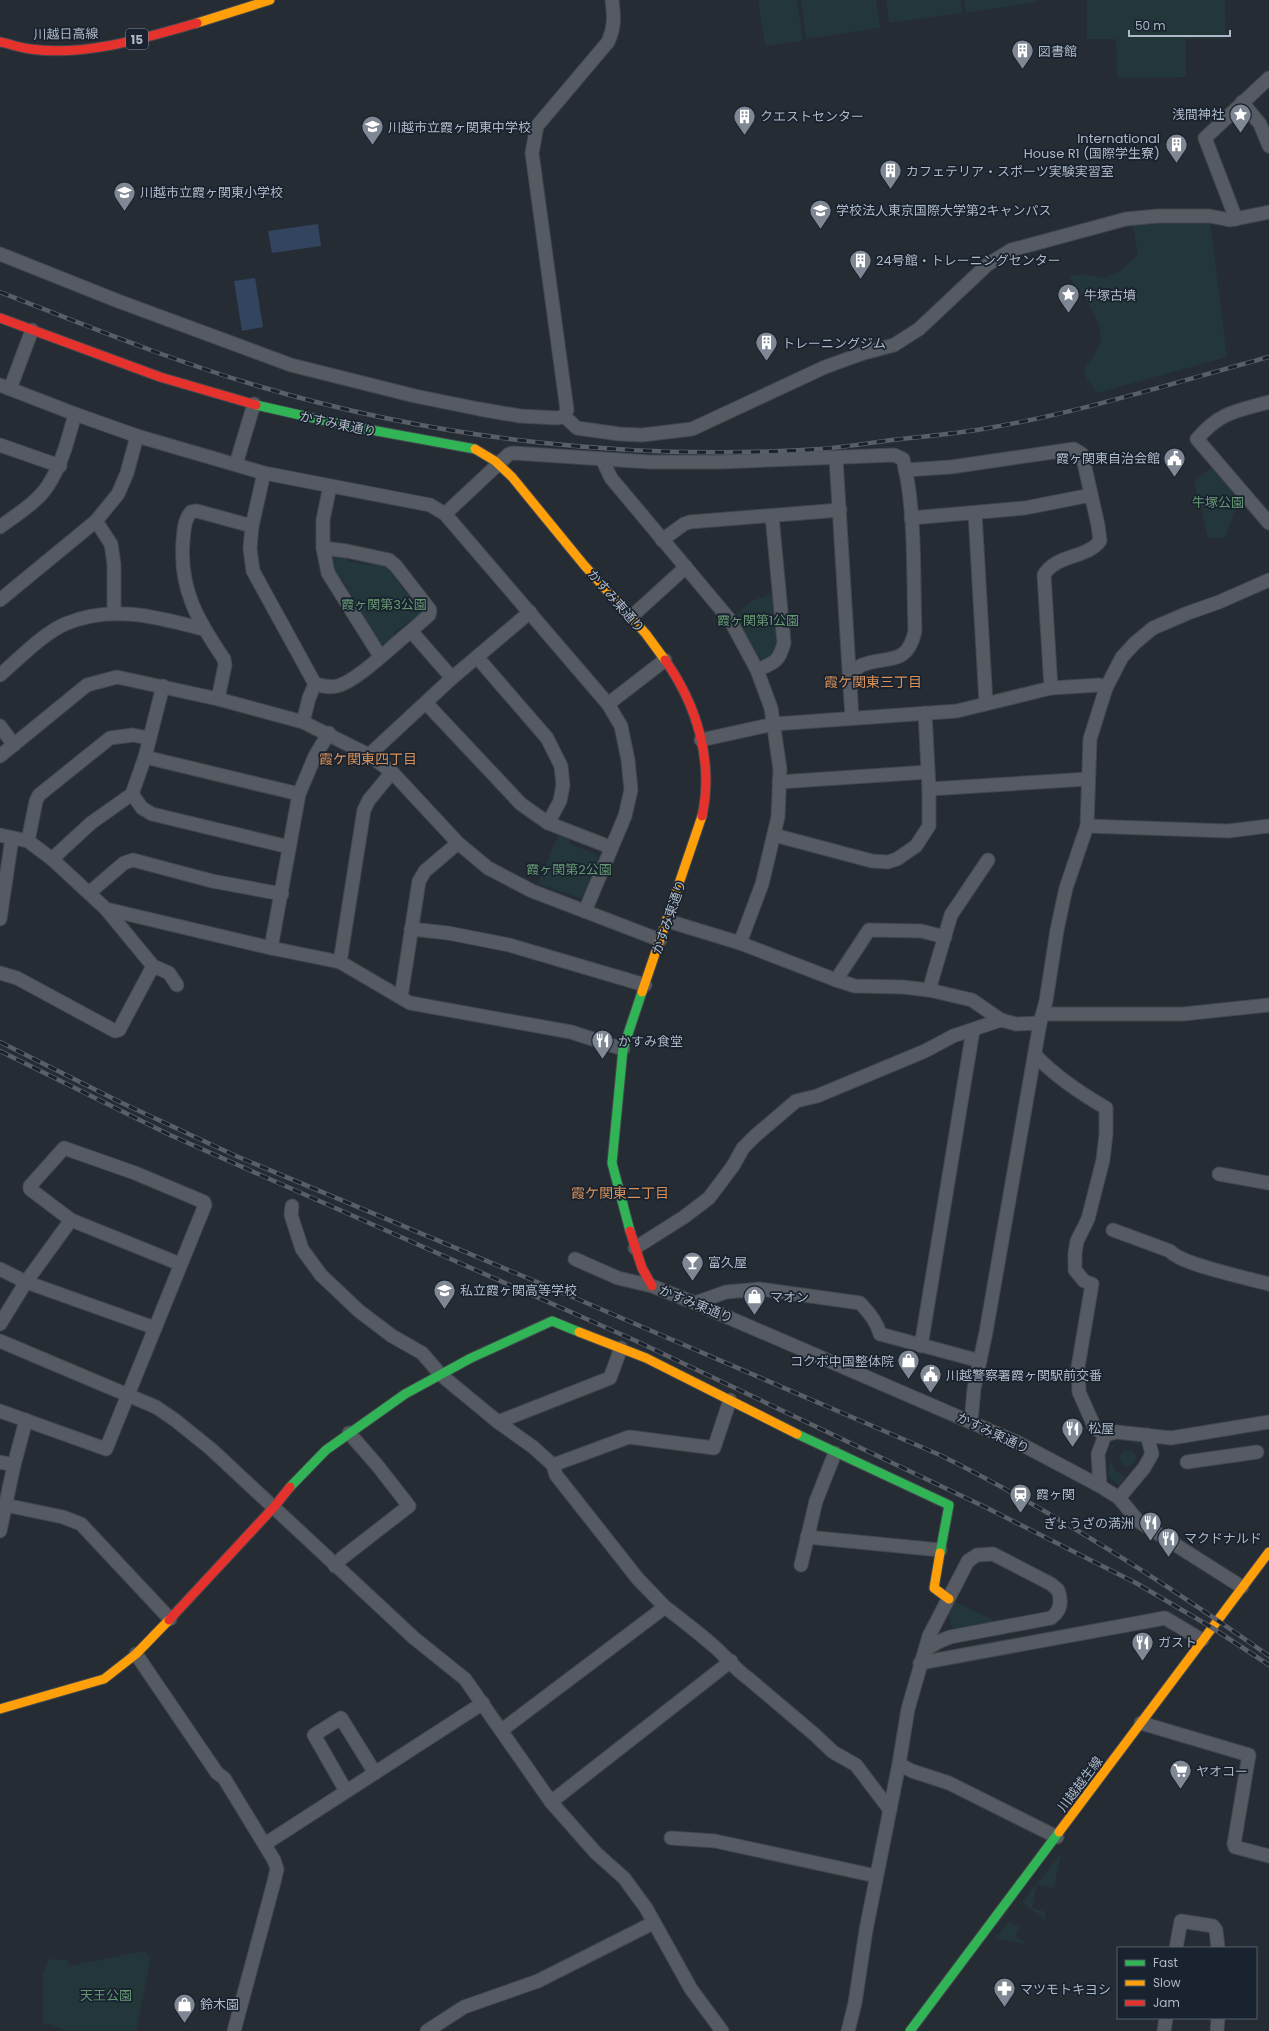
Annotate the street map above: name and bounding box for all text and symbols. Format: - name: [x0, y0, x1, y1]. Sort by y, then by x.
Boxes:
- scale bar: [1129, 12, 1230, 38]
- text: 50 m: [1135, 17, 1166, 34]
- street label: 川越日高線: [33, 24, 99, 44]
- road number: 15: [126, 29, 148, 49]
- building icon: 図書館: [1010, 38, 1036, 71]
- place label: 図書館: [1038, 42, 1077, 61]
- place icon: 浅間神社: [1227, 101, 1253, 134]
- building icon: クエストセンター: [731, 103, 757, 136]
- place label: 浅間神社: [1172, 105, 1224, 124]
- place label: クエストセンター: [760, 107, 864, 126]
- school or university icon: 川越市立霞ヶ関東中学校: [359, 114, 385, 147]
- place label: 川越市立霞ヶ関東中学校: [388, 118, 531, 137]
- place label: International House R1 (国際学生寮): [1024, 129, 1160, 163]
- building icon: International House R1 (国際学生寮): [1163, 132, 1189, 165]
- building icon: カフェテリア・スポーツ実験実習室: [877, 158, 903, 191]
- place label: カフェテリア・スポーツ実験実習室: [906, 162, 1114, 181]
- school or university icon: 川越市立霞ヶ関東小学校: [112, 179, 138, 212]
- place label: 川越市立霞ヶ関東小学校: [140, 183, 283, 202]
- school or university icon: 学校法人東京国際大学第2キャンパス: [807, 197, 833, 230]
- place label: 学校法人東京国際大学第2キャンパス: [836, 201, 1051, 220]
- building icon: 24号館・トレーニングセンター: [848, 247, 874, 280]
- place label: 24号館・トレーニングセンター: [876, 251, 1061, 270]
- place icon: 牛塚古墳: [1056, 282, 1082, 315]
- place label: 牛塚古墳: [1084, 286, 1136, 305]
- building icon: トレーニングジム: [754, 330, 780, 363]
- place label: トレーニングジム: [782, 334, 886, 353]
- street label: かすみ東通り: [298, 407, 378, 441]
- public building icon: 霞ヶ関東自治会館: [1162, 445, 1188, 478]
- place label: 霞ヶ関東自治会館: [1056, 449, 1160, 468]
- park label: 牛塚公園: [1192, 493, 1244, 512]
- street label: かすみ東通り: [583, 565, 649, 637]
- park label: 霞ヶ関第3公園: [341, 595, 427, 614]
- park label: 霞ヶ関第1公園: [717, 611, 799, 630]
- district label: 霞ケ関東三丁目: [824, 672, 922, 692]
- district label: 霞ケ関東四丁目: [319, 749, 417, 769]
- park label: 霞ヶ関第2公園: [526, 860, 612, 879]
- street label: かすみ東通り: [647, 877, 691, 957]
- restaurant icon: かすみ食堂: [590, 1028, 616, 1061]
- place label: かすみ食堂: [618, 1032, 683, 1051]
- district label: 霞ケ関東二丁目: [571, 1183, 669, 1203]
- bar icon: 富久屋: [680, 1249, 706, 1282]
- place label: 富久屋: [708, 1253, 747, 1272]
- school or university icon: 私立霞ヶ関高等学校: [432, 1277, 458, 1310]
- place label: 私立霞ヶ関高等学校: [460, 1281, 577, 1300]
- street label: かすみ東通り: [656, 1281, 736, 1327]
- shop icon: マオン: [742, 1284, 768, 1317]
- place label: マオン: [770, 1288, 809, 1307]
- shop icon: コクボ中国整体院: [896, 1348, 922, 1381]
- place label: コクボ中国整体院: [790, 1352, 894, 1371]
- public building icon: 川越警察署霞ヶ関駅前交番: [917, 1362, 943, 1395]
- place label: 川越警察署霞ヶ関駅前交番: [946, 1366, 1102, 1385]
- street label: かすみ東通り: [954, 1408, 1032, 1458]
- restaurant icon: 松屋: [1060, 1415, 1086, 1448]
- place label: 松屋: [1088, 1419, 1114, 1438]
- station icon: 霞ヶ関: [1008, 1481, 1034, 1514]
- place label: 霞ヶ関: [1036, 1485, 1075, 1504]
- restaurant icon: ぎょうざの満洲: [1137, 1510, 1163, 1543]
- place label: ぎょうざの満洲: [1044, 1514, 1134, 1533]
- restaurant icon: マクドナルド: [1156, 1525, 1182, 1558]
- place label: マクドナルド: [1184, 1529, 1262, 1548]
- restaurant icon: ガスト: [1129, 1629, 1155, 1662]
- place label: ガスト: [1158, 1633, 1197, 1652]
- street label: 川越越生線: [1053, 1752, 1107, 1816]
- supermarket icon: ヤオコー: [1168, 1758, 1194, 1791]
- place label: ヤオコー: [1196, 1762, 1248, 1781]
- legend: [1117, 1947, 1257, 2019]
- text: Fast: [1153, 1954, 1178, 1971]
- text: Slow: [1153, 1974, 1181, 1991]
- pharmacy icon: マツモトキヨシ: [991, 1976, 1017, 2009]
- place label: マツモトキヨシ: [1020, 1980, 1111, 1999]
- park label: 天王公園: [80, 1986, 132, 2005]
- shop icon: 鈴木園: [172, 1991, 198, 2024]
- text: Jam: [1153, 1994, 1180, 2011]
- place label: 鈴木園: [200, 1995, 239, 2014]

